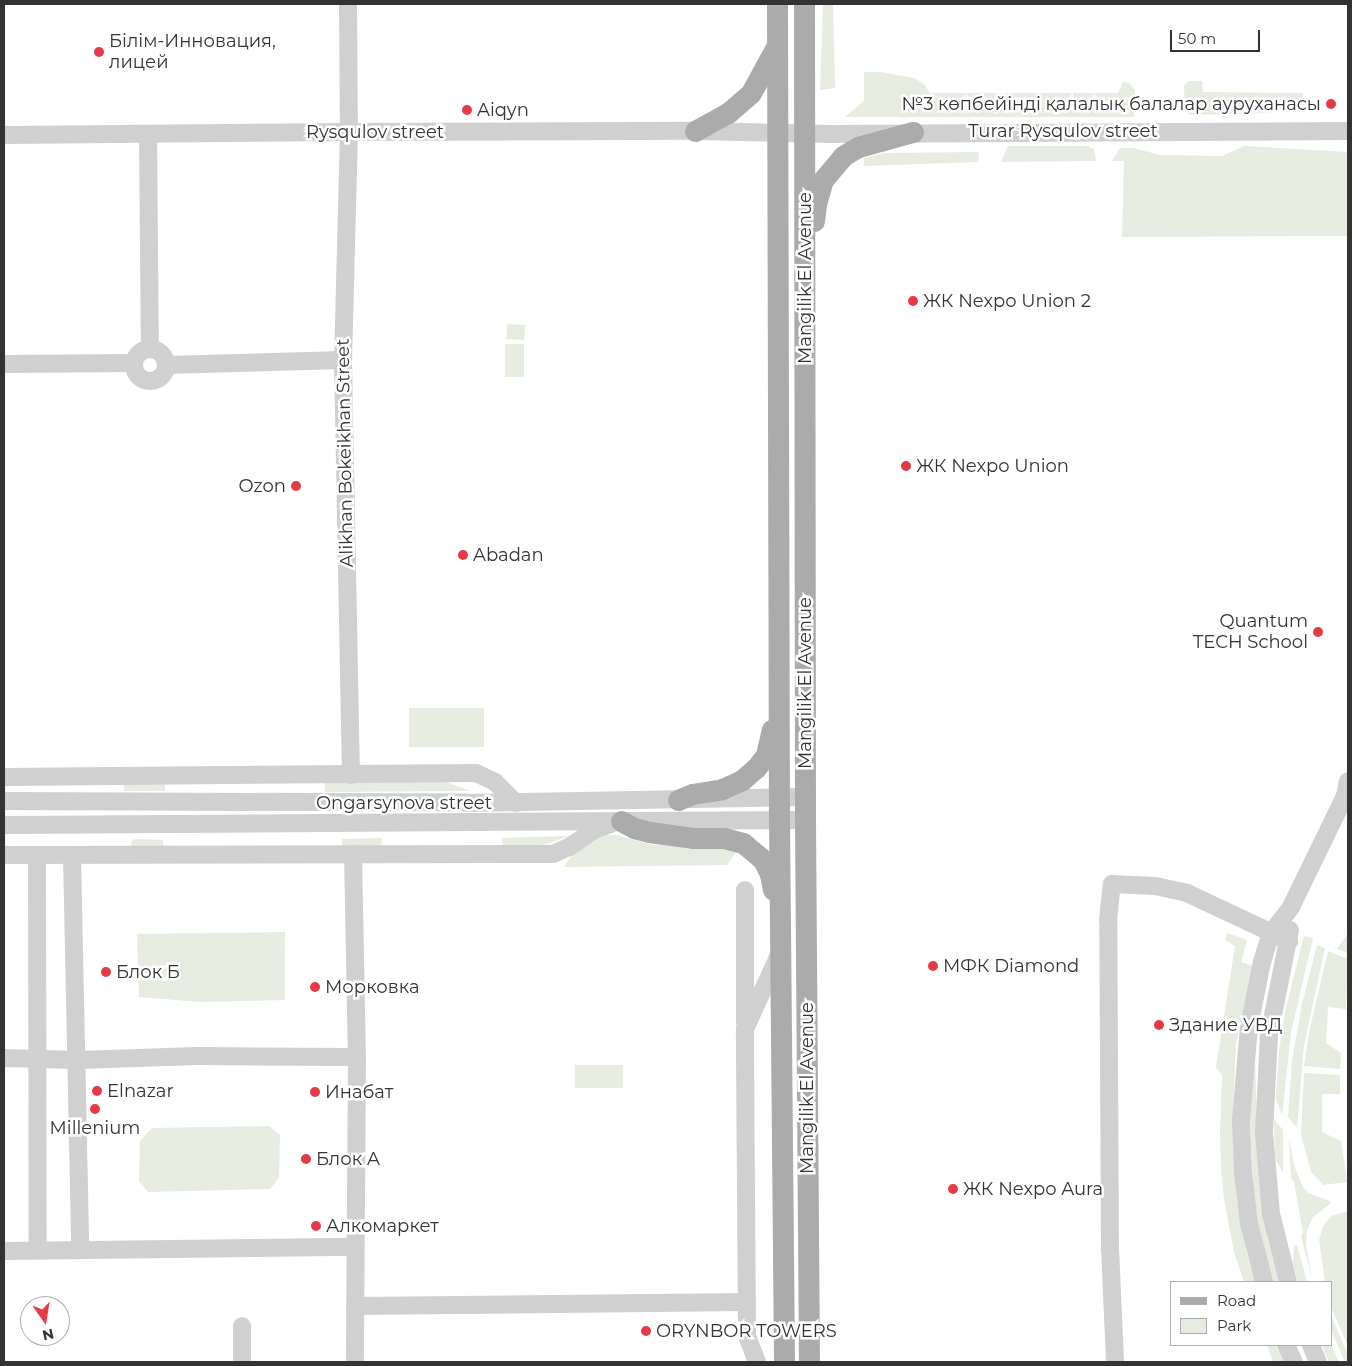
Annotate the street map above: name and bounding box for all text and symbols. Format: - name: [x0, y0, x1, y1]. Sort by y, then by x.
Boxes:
- scale bar: [1172, 20, 1262, 52]
- text: 50 m: [1178, 29, 1216, 48]
- place label: Білім-Инновация, лицей: [109, 31, 276, 74]
- marker: Білім-Инновация, лицей: [93, 46, 105, 58]
- place label: №3 көпбейінді қалалық балалар ауруханасы: [902, 93, 1321, 115]
- marker: №3 көпбейінді қалалық балалар ауруханасы: [1325, 98, 1337, 110]
- place label: Aiqyn: [477, 99, 529, 121]
- marker: Aiqyn: [461, 104, 473, 116]
- street label: Turar Rysqulov street: [968, 120, 1158, 142]
- street label: Rysqulov street: [306, 121, 444, 143]
- street label: Mangilik El Avenue: [794, 192, 816, 364]
- place label: ЖК Nexpo Union 2: [923, 290, 1091, 312]
- marker: ЖК Nexpo Union 2: [907, 295, 919, 307]
- street label: Alikhan Bokeikhan Street: [332, 338, 358, 568]
- place label: ЖК Nexpo Union: [916, 455, 1069, 477]
- marker: ЖК Nexpo Union: [900, 460, 912, 472]
- place label: Ozon: [238, 475, 286, 497]
- marker: Ozon: [290, 480, 302, 492]
- place label: Abadan: [473, 544, 544, 566]
- marker: Abadan: [457, 549, 469, 561]
- street label: Mangilik El Avenue: [794, 597, 816, 769]
- place label: Quantum TECH School: [1193, 611, 1308, 654]
- marker: Quantum TECH School: [1312, 626, 1324, 638]
- street label: Ongarsynova street: [316, 792, 492, 814]
- place label: МФК Diamond: [943, 955, 1079, 977]
- marker: МФК Diamond: [927, 960, 939, 972]
- place label: Блок Б: [116, 961, 180, 983]
- marker: Блок Б: [100, 966, 112, 978]
- place label: Морковка: [325, 976, 419, 998]
- marker: Морковка: [309, 981, 321, 993]
- street label: Mangilik El Avenue: [796, 1002, 818, 1174]
- place label: Здание УВД: [1169, 1014, 1282, 1036]
- marker: Здание УВД: [1153, 1019, 1165, 1031]
- place label: Elnazar: [107, 1080, 174, 1102]
- place label: Инабат: [325, 1081, 393, 1103]
- marker: Elnazar: [91, 1085, 103, 1097]
- marker: Инабат: [309, 1086, 321, 1098]
- marker: Millenium: [89, 1103, 101, 1115]
- place label: Millenium: [50, 1117, 140, 1139]
- place label: Блок А: [316, 1148, 380, 1170]
- marker: Блок А: [300, 1153, 312, 1165]
- place label: ЖК Nexpo Aura: [963, 1178, 1103, 1200]
- marker: ЖК Nexpo Aura: [947, 1183, 959, 1195]
- place label: Алкомаркет: [326, 1215, 439, 1237]
- marker: Алкомаркет: [310, 1220, 322, 1232]
- legend: [1170, 1281, 1332, 1346]
- text: Road: [1217, 1291, 1256, 1310]
- north arrow: [20, 1296, 70, 1346]
- text: Park: [1217, 1316, 1251, 1335]
- place label: ORYNBOR TOWERS: [656, 1320, 837, 1342]
- text: N: [41, 1325, 56, 1345]
- marker: ORYNBOR TOWERS: [640, 1325, 652, 1337]

